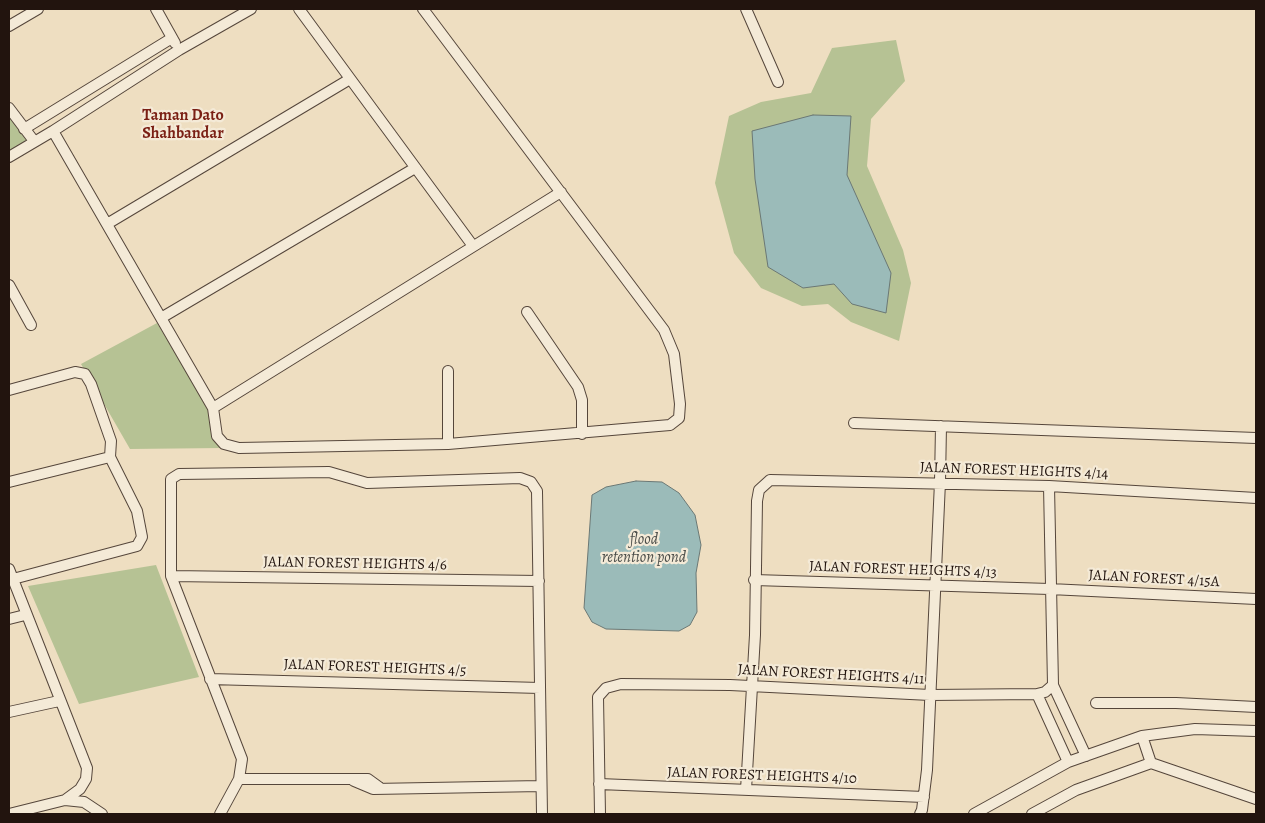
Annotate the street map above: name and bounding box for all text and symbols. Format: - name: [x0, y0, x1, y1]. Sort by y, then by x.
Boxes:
- district label: Taman Dato Shahbandar: [142, 106, 224, 144]
- street label: JALAN FOREST HEIGHTS 4/14: [920, 459, 1108, 483]
- water label: flood retention pond: [602, 530, 686, 568]
- street label: JALAN FOREST HEIGHTS 4/6: [263, 553, 447, 575]
- street label: JALAN FOREST HEIGHTS 4/13: [809, 558, 997, 582]
- street label: JALAN FOREST 4/15A: [1088, 567, 1220, 591]
- street label: JALAN FOREST HEIGHTS 4/5: [283, 656, 467, 680]
- street label: JALAN FOREST HEIGHTS 4/11: [737, 661, 925, 689]
- street label: JALAN FOREST HEIGHTS 4/10: [667, 764, 857, 788]

